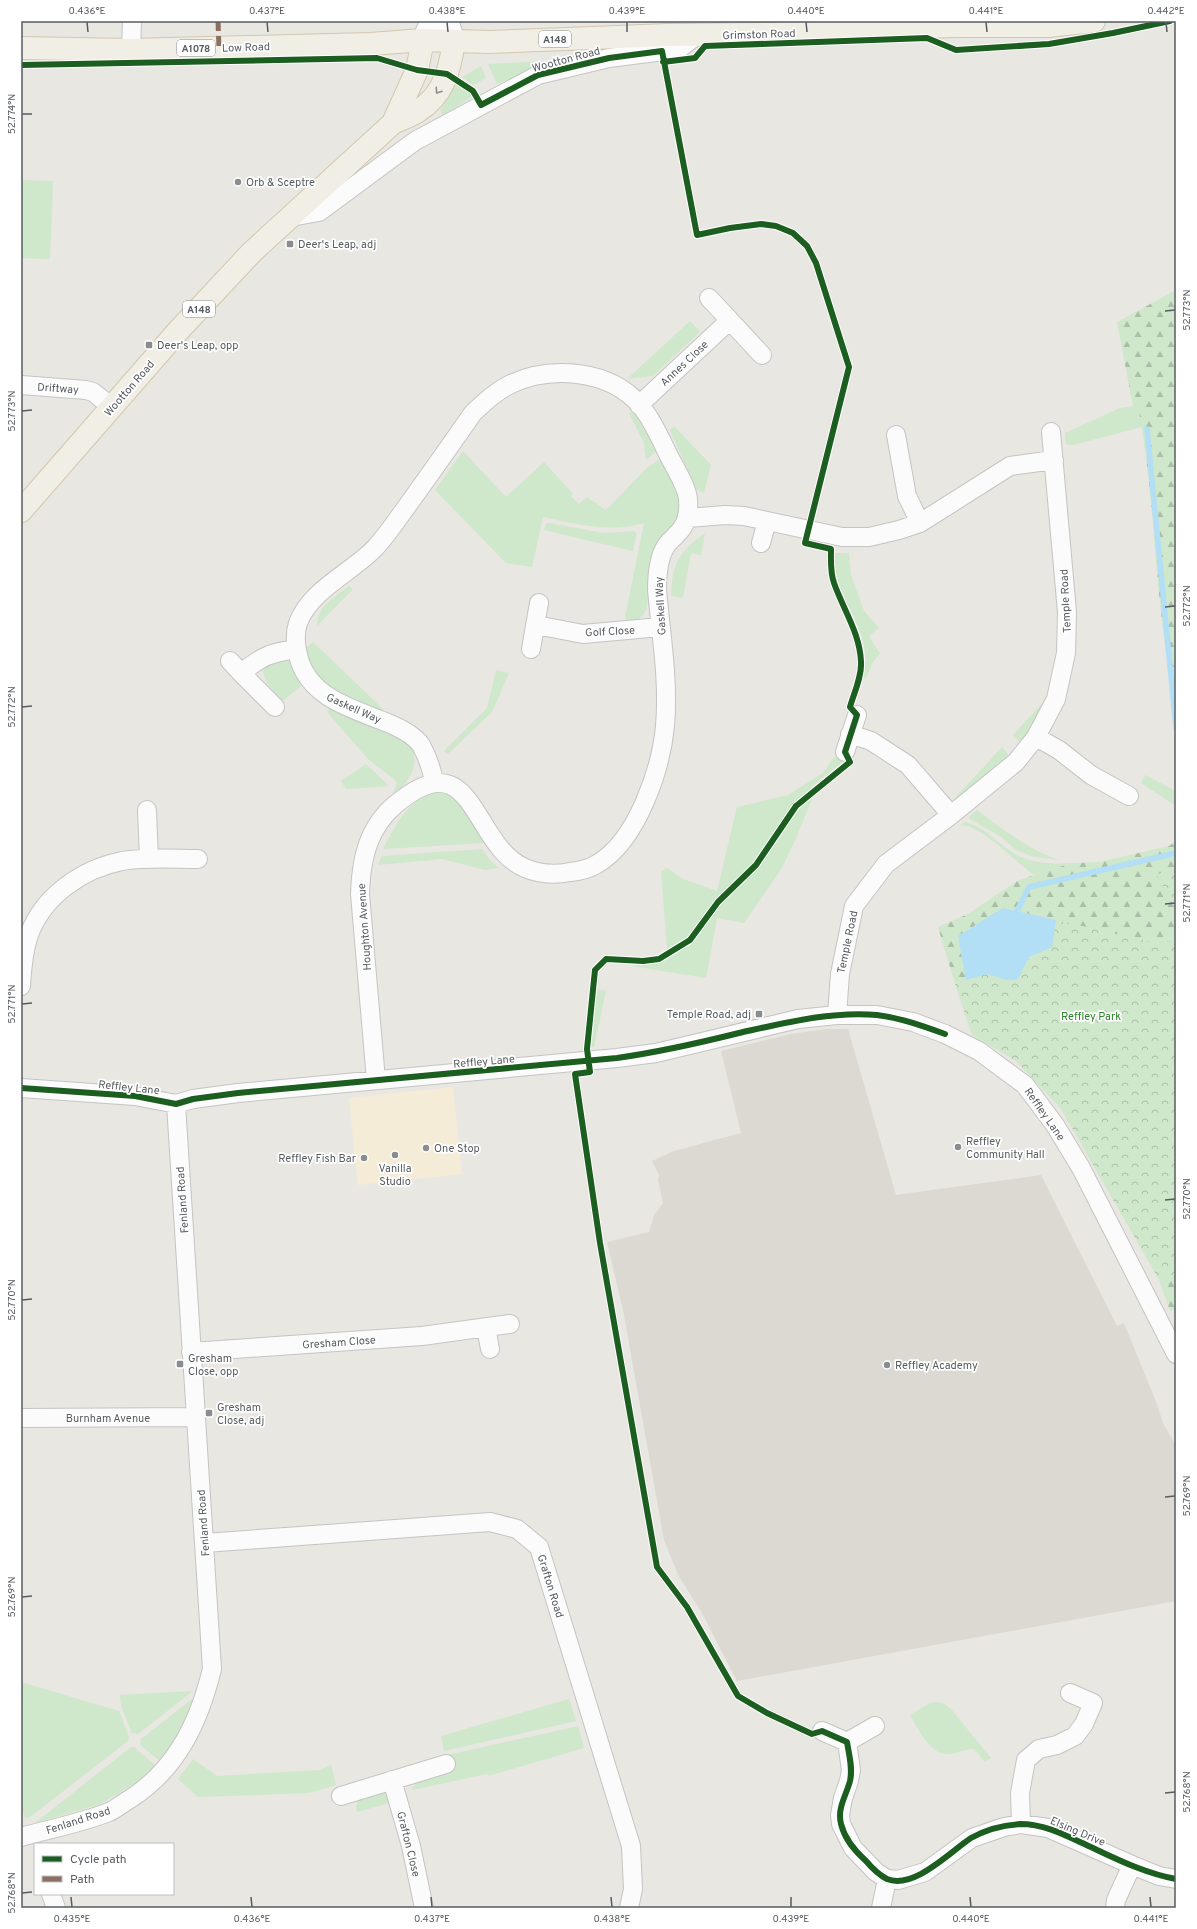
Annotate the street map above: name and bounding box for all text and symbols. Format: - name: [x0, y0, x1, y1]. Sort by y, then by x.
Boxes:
- text: 0.436°E: [69, 5, 105, 18]
- text: 0.437°E: [249, 5, 285, 18]
- text: 0.438°E: [428, 5, 466, 18]
- text: 0.439°E: [609, 5, 645, 18]
- text: 0.440°E: [787, 5, 825, 18]
- text: 0.441°E: [969, 5, 1003, 18]
- text: 0.442°E: [1147, 5, 1185, 18]
- street label: Grimston Road: [722, 27, 796, 43]
- road number: A148: [539, 31, 571, 47]
- road number: A1078: [177, 40, 215, 56]
- street label: Low Road: [222, 40, 270, 56]
- street label: Wootton Road: [531, 44, 602, 76]
- one-way arrow: [436, 86, 443, 93]
- text: 52.774°N: [6, 94, 19, 134]
- place label: Orb & Sceptre: [246, 176, 315, 190]
- marker: Orb & Sceptre: [233, 177, 243, 187]
- place label: Deer's Leap, adj: [298, 238, 376, 252]
- marker: Deer's Leap, adj: [285, 239, 295, 249]
- text: 52.773°N: [1181, 289, 1194, 331]
- road number: A148: [183, 301, 215, 317]
- street label: Annes Close: [658, 338, 712, 390]
- place label: Deer's Leap, opp: [157, 339, 238, 353]
- marker: Deer's Leap, opp: [144, 340, 154, 350]
- street label: Wootton Road: [102, 358, 158, 420]
- street label: Driftway: [37, 381, 79, 397]
- text: 52.773°N: [6, 390, 19, 432]
- street label: Temple Road: [1057, 569, 1075, 633]
- street label: Gaskell Way: [652, 576, 670, 636]
- text: 52.772°N: [1181, 585, 1194, 627]
- street label: Golf Close: [585, 624, 635, 640]
- text: 52.772°N: [6, 686, 19, 728]
- street label: Gaskell Way: [324, 691, 383, 727]
- street label: Houghton Avenue: [355, 883, 375, 971]
- text: 52.771°N: [1181, 883, 1194, 923]
- street label: Temple Road: [834, 909, 861, 975]
- text: 52.771°N: [6, 984, 19, 1024]
- place label: Temple Road, adj: [667, 1008, 751, 1022]
- marker: Temple Road, adj: [754, 1009, 764, 1019]
- park label: Reffley Park: [1061, 1010, 1121, 1024]
- street label: Reffley Lane: [453, 1052, 516, 1072]
- street label: Reffley Lane: [97, 1078, 160, 1098]
- street label: Reffley Lane: [1021, 1085, 1068, 1144]
- place label: Reffley Community Hall: [966, 1135, 1045, 1162]
- place label: One Stop: [434, 1142, 480, 1156]
- marker: Reffley Community Hall: [953, 1142, 963, 1152]
- marker: One Stop: [421, 1143, 431, 1153]
- marker: Vanilla Studio: [390, 1150, 400, 1160]
- place label: Reffley Fish Bar: [278, 1152, 357, 1166]
- marker: Reffley Fish Bar: [359, 1153, 369, 1163]
- place label: Vanilla Studio: [379, 1162, 412, 1189]
- street label: Fenland Road: [174, 1166, 192, 1234]
- text: 52.770°N: [1181, 1178, 1194, 1220]
- text: 52.770°N: [6, 1279, 19, 1321]
- street label: Gresham Close: [302, 1333, 376, 1353]
- place label: Gresham Close, opp: [188, 1352, 238, 1379]
- marker: Gresham Close, opp: [175, 1359, 185, 1369]
- place label: Reffley Academy: [895, 1359, 978, 1373]
- marker: Reffley Academy: [882, 1360, 892, 1370]
- place label: Gresham Close, adj: [217, 1401, 264, 1428]
- marker: Gresham Close, adj: [204, 1408, 214, 1418]
- street label: Burnham Avenue: [66, 1412, 150, 1426]
- text: 52.769°N: [1181, 1475, 1194, 1517]
- street label: Fenland Road: [195, 1489, 213, 1557]
- street label: Grafton Road: [534, 1553, 566, 1620]
- text: 52.769°N: [6, 1576, 19, 1618]
- text: 52.768°N: [1181, 1771, 1194, 1813]
- street label: Fenland Road: [44, 1804, 112, 1838]
- street label: Grafton Close: [393, 1810, 423, 1879]
- street label: Elsing Drive: [1048, 1814, 1107, 1850]
- legend: [34, 1843, 174, 1895]
- text: Cycle path: [70, 1852, 127, 1868]
- text: 52.768°N: [6, 1872, 19, 1914]
- text: Path: [70, 1872, 95, 1888]
- text: 0.435°E: [53, 1913, 91, 1926]
- text: 0.436°E: [234, 1913, 270, 1926]
- text: 0.437°E: [414, 1913, 450, 1926]
- text: 0.438°E: [593, 1913, 631, 1926]
- text: 0.439°E: [773, 1913, 809, 1926]
- text: 0.440°E: [952, 1913, 990, 1926]
- text: 0.441°E: [1134, 1913, 1168, 1926]

